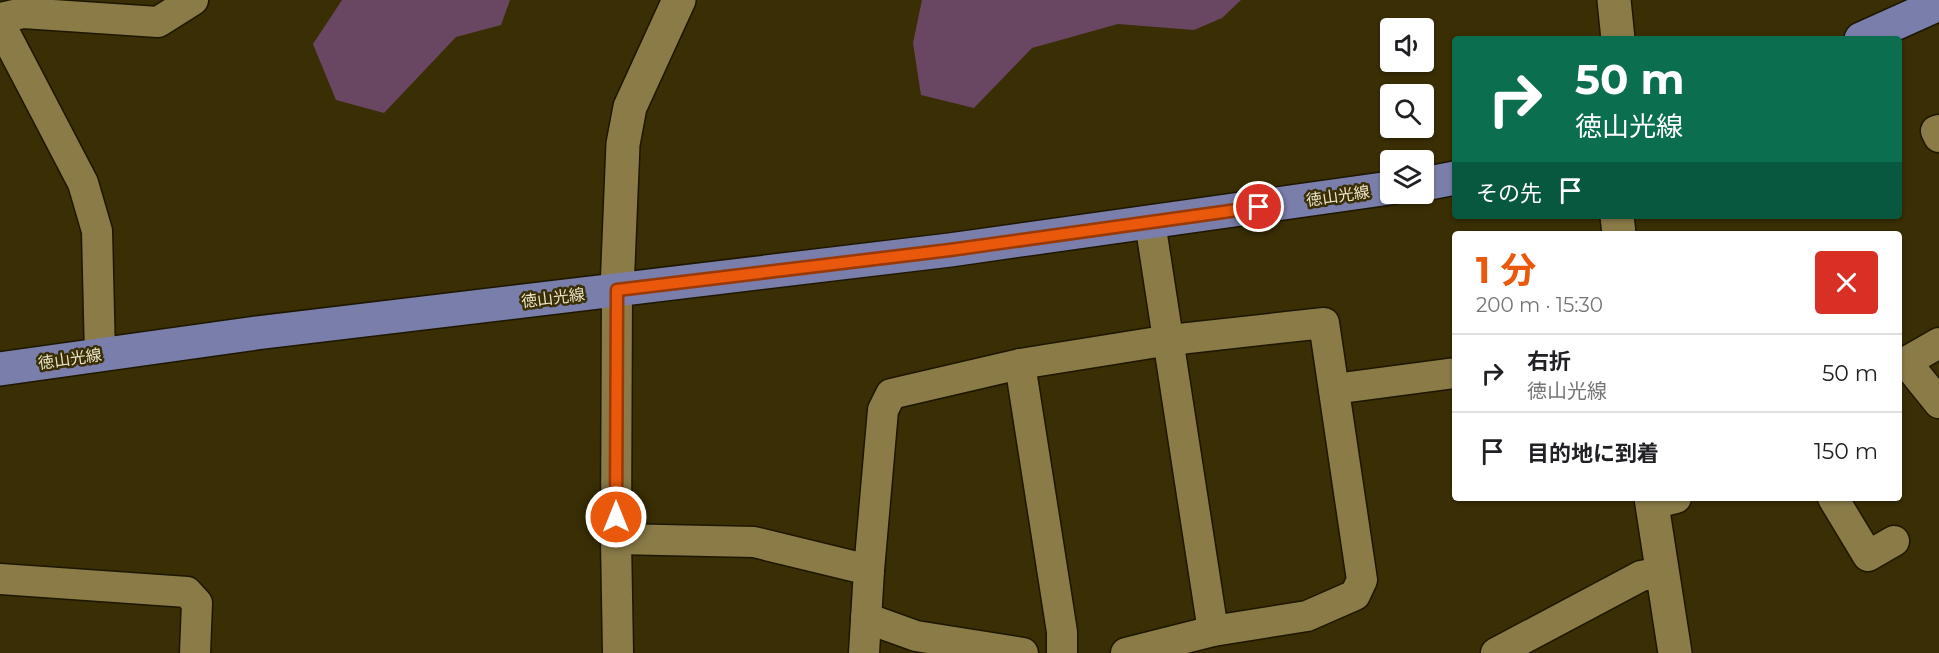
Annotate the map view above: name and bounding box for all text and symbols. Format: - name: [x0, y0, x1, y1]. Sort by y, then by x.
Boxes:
- map controls: [1380, 18, 1434, 204]
- button: sound: [1380, 18, 1434, 72]
- text: 50 m: [1575, 53, 1684, 105]
- icon: right: [1476, 60, 1554, 138]
- button: search: [1380, 84, 1434, 138]
- text: 徳山光線: [1575, 110, 1683, 143]
- button: layers: [1380, 150, 1434, 204]
- icon: arrive: [1554, 174, 1587, 207]
- text: その先: [1476, 180, 1542, 207]
- pin: [1233, 181, 1284, 232]
- street label: 徳山光線: [1305, 182, 1371, 210]
- icon: arrive: [1242, 190, 1275, 223]
- text: 1 分: [1476, 248, 1536, 292]
- button: close: [1815, 251, 1878, 314]
- street label: 徳山光線: [520, 285, 586, 311]
- text: 200 m · 15:30: [1476, 293, 1603, 317]
- street label: 徳山光線: [37, 345, 103, 373]
- text: 右折: [1527, 348, 1571, 375]
- icon: right: [1476, 357, 1509, 390]
- text: 50 m: [1822, 360, 1878, 387]
- text: 徳山光線: [1527, 379, 1607, 403]
- icon: arrive: [1476, 435, 1509, 468]
- text: 150 m: [1814, 438, 1878, 465]
- text: 目的地に到着: [1527, 440, 1659, 467]
- position arrow: [584, 485, 648, 549]

